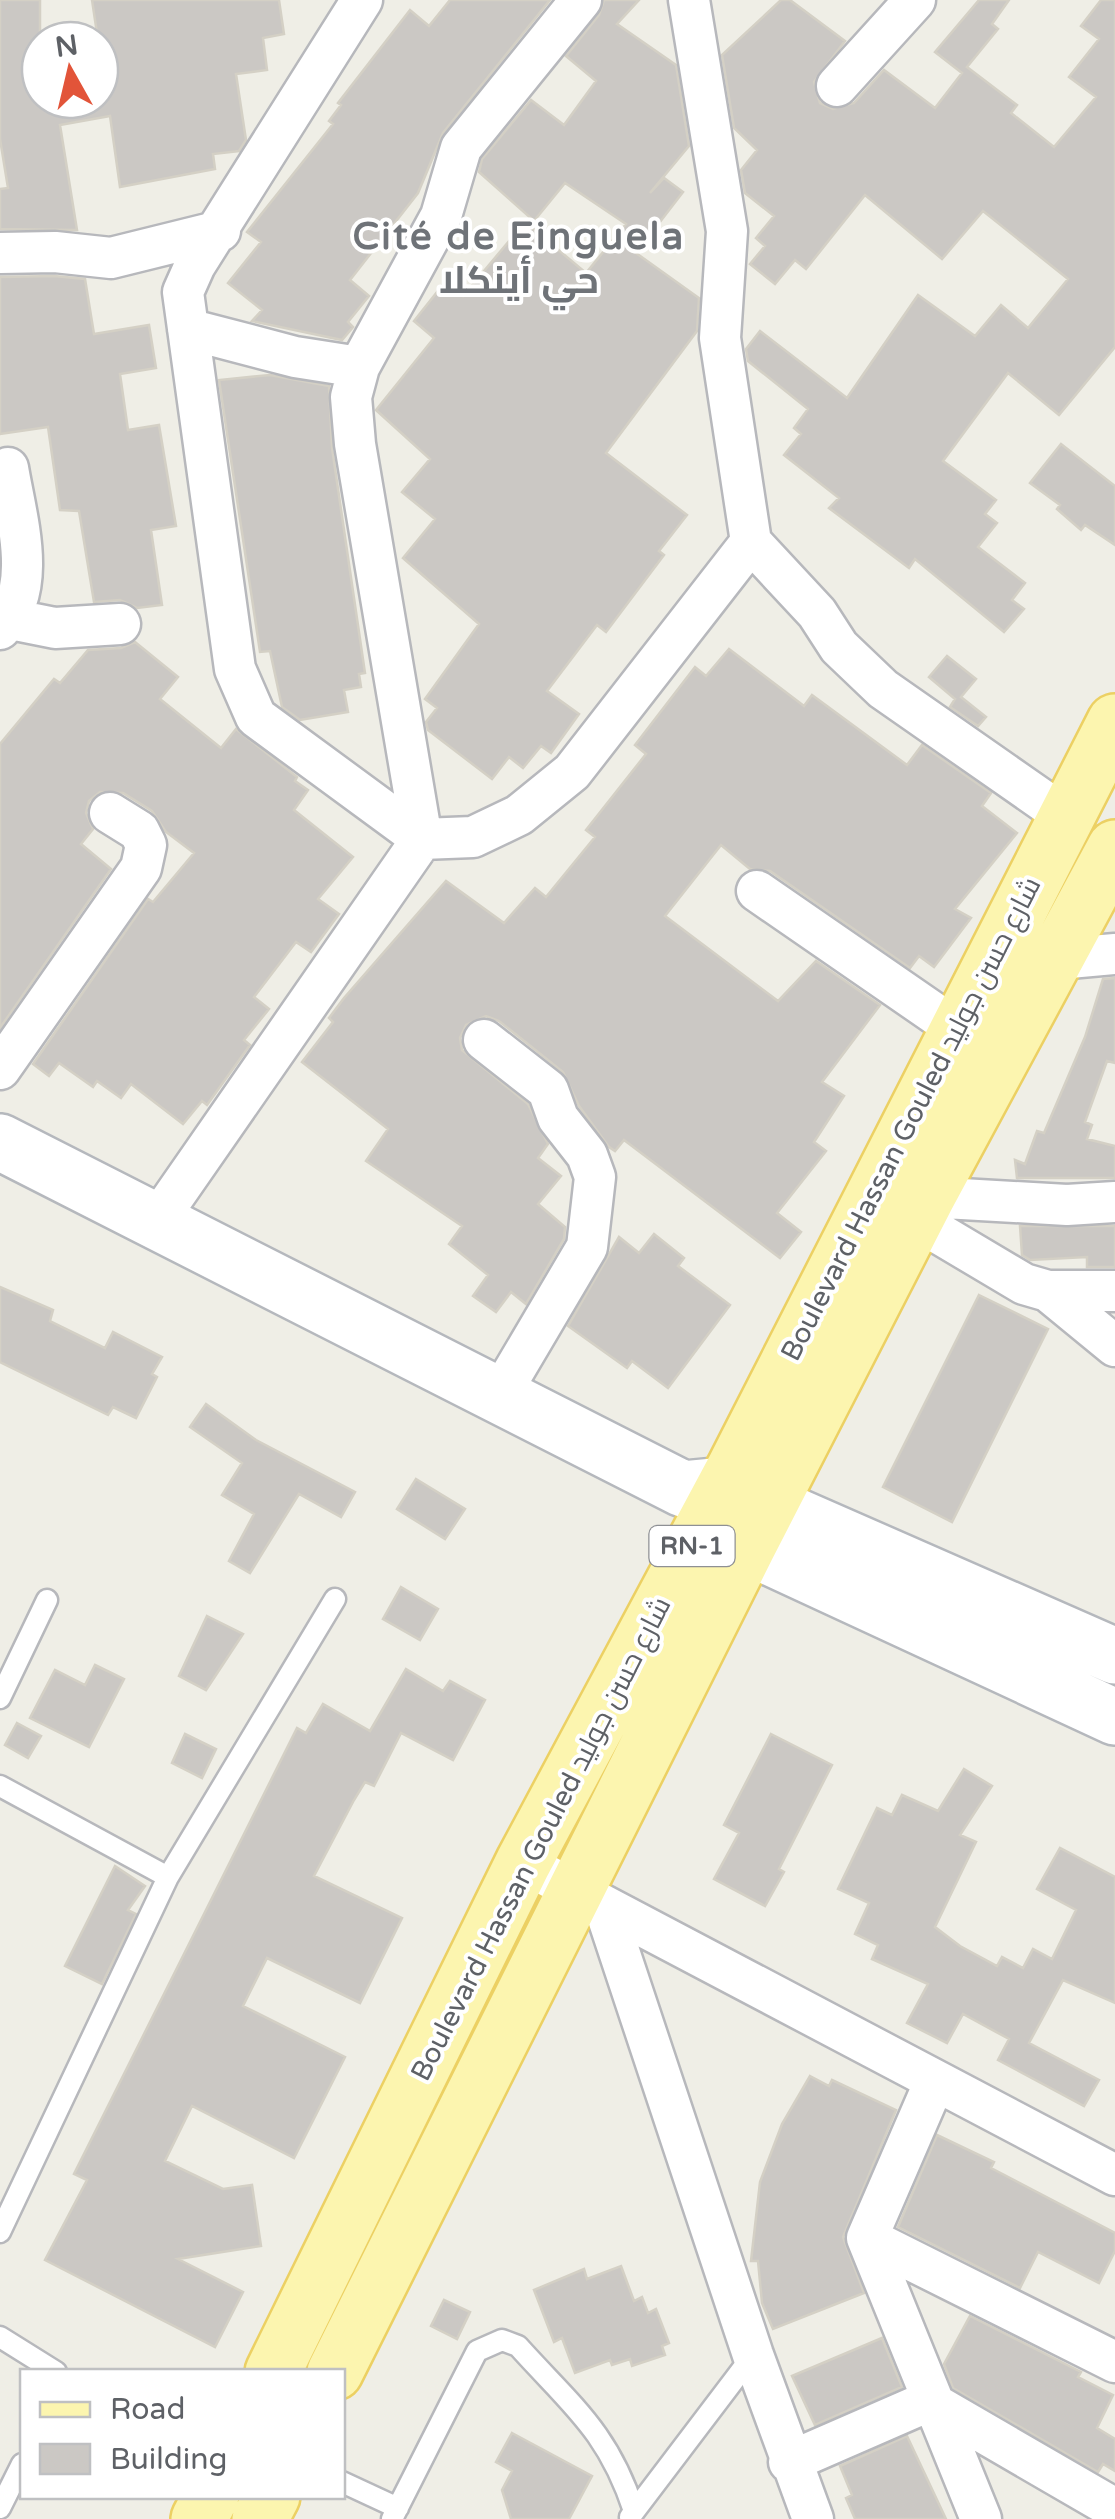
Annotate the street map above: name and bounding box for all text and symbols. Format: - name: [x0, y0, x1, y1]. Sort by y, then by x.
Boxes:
- north arrow: [20, 20, 120, 120]
- text: N: [53, 28, 80, 65]
- district label: Cité de Einguela حي أينكلا: [352, 214, 686, 311]
- street label: Boulevard Hassan Gouled شارع حسن جوليد: [774, 871, 1049, 1367]
- road number: RN-1: [650, 1526, 734, 1566]
- street label: Boulevard Hassan Gouled شارع حسن جوليد: [404, 1591, 679, 2087]
- legend: [20, 2369, 345, 2499]
- text: Road: [110, 2391, 185, 2428]
- text: Building: [110, 2441, 227, 2478]

